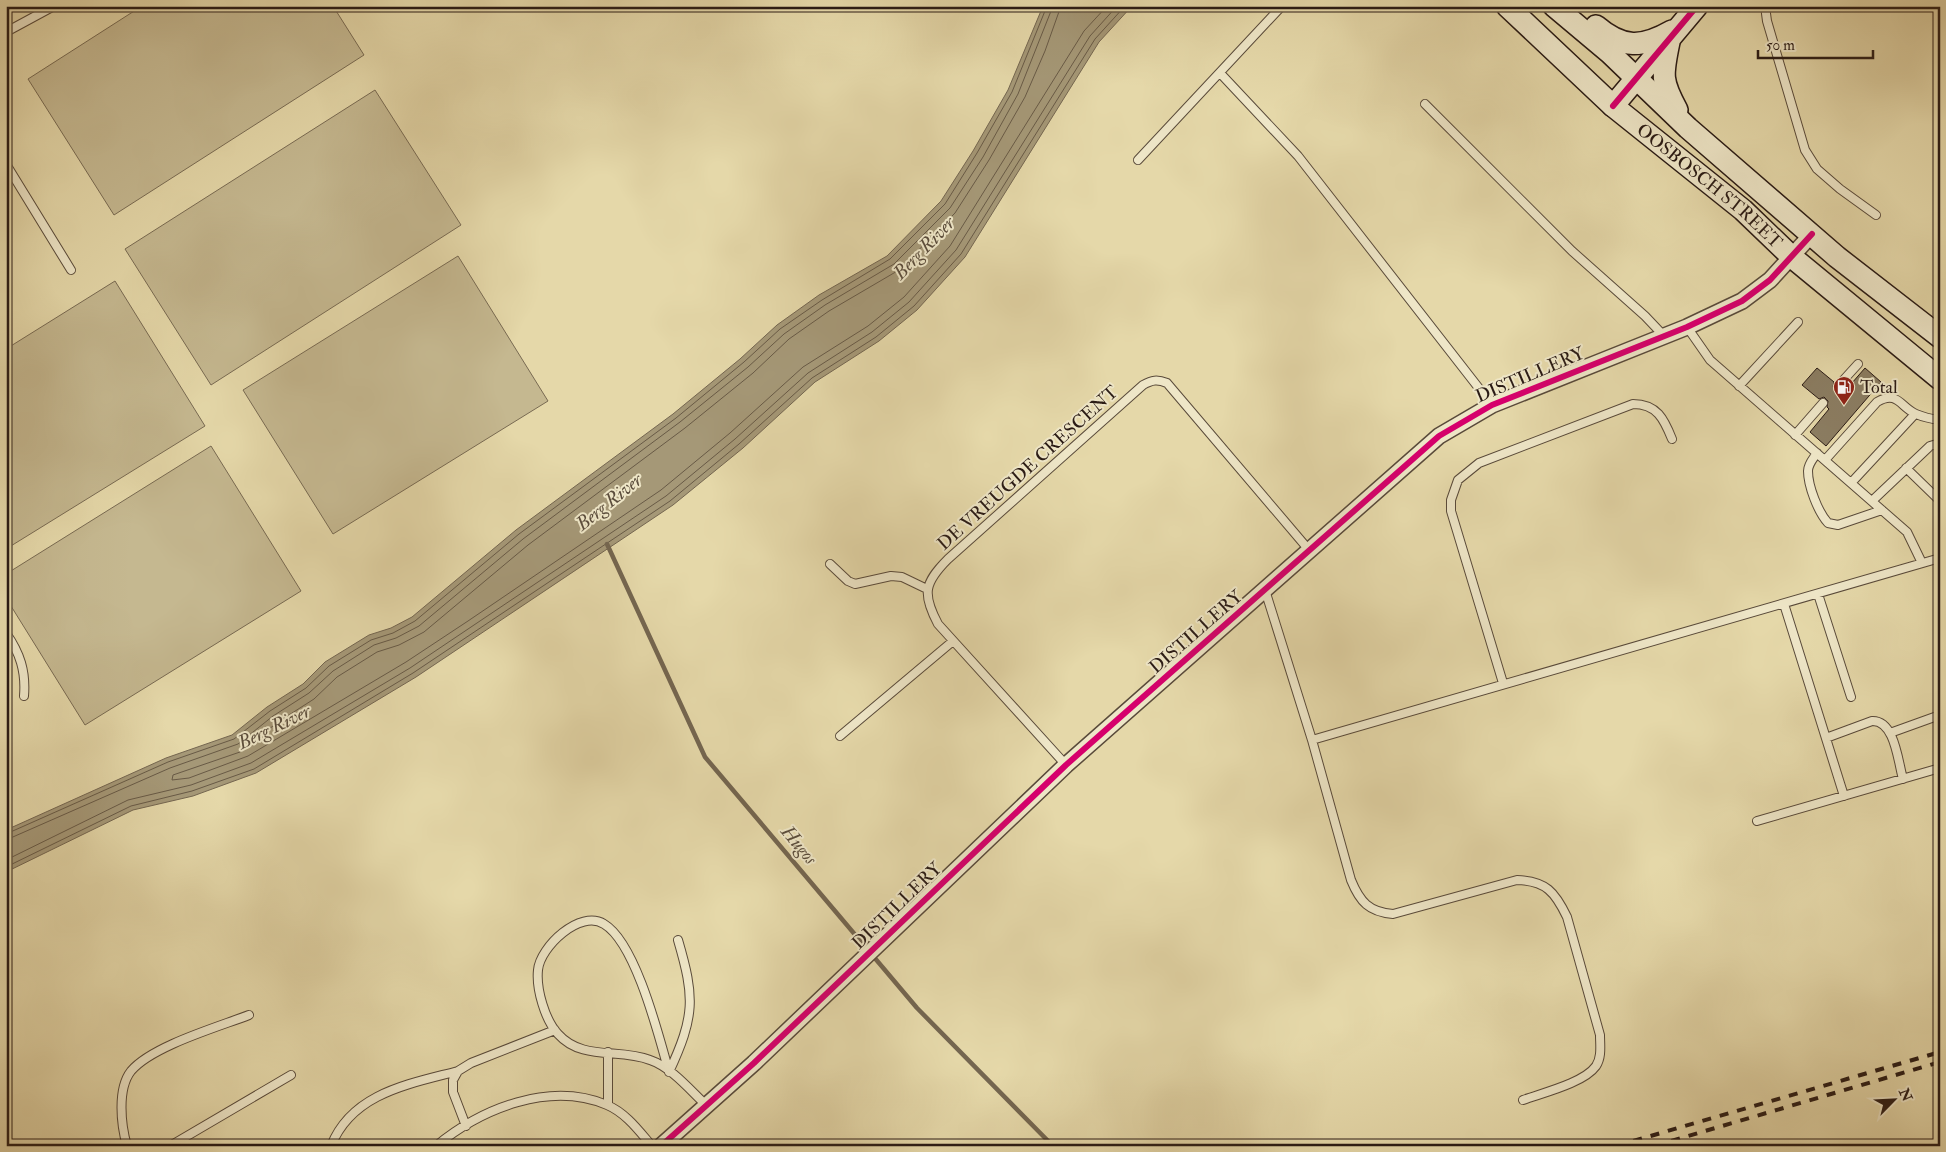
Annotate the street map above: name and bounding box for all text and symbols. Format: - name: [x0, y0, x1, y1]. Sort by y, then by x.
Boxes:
- scale bar: [1758, 28, 1874, 60]
- text: 50 m: [1766, 36, 1795, 55]
- street label: OOSBOSCH STREET: [1632, 118, 1788, 254]
- water label: Berg River: [887, 211, 961, 285]
- street label: DISTILLERY: [1472, 341, 1589, 408]
- fuel station icon: Total: [1832, 375, 1856, 406]
- place label: Total: [1860, 376, 1898, 399]
- street label: DE VREUGDE CRESCENT: [933, 380, 1124, 555]
- water label: Berg River: [570, 467, 648, 537]
- street label: DISTILLERY: [1145, 585, 1248, 679]
- water label: Berg River: [233, 699, 315, 755]
- water label: Hugos: [775, 820, 823, 870]
- street label: DISTILLERY: [847, 857, 947, 955]
- north arrow: [1868, 1074, 1918, 1124]
- text: N: [1895, 1085, 1916, 1105]

